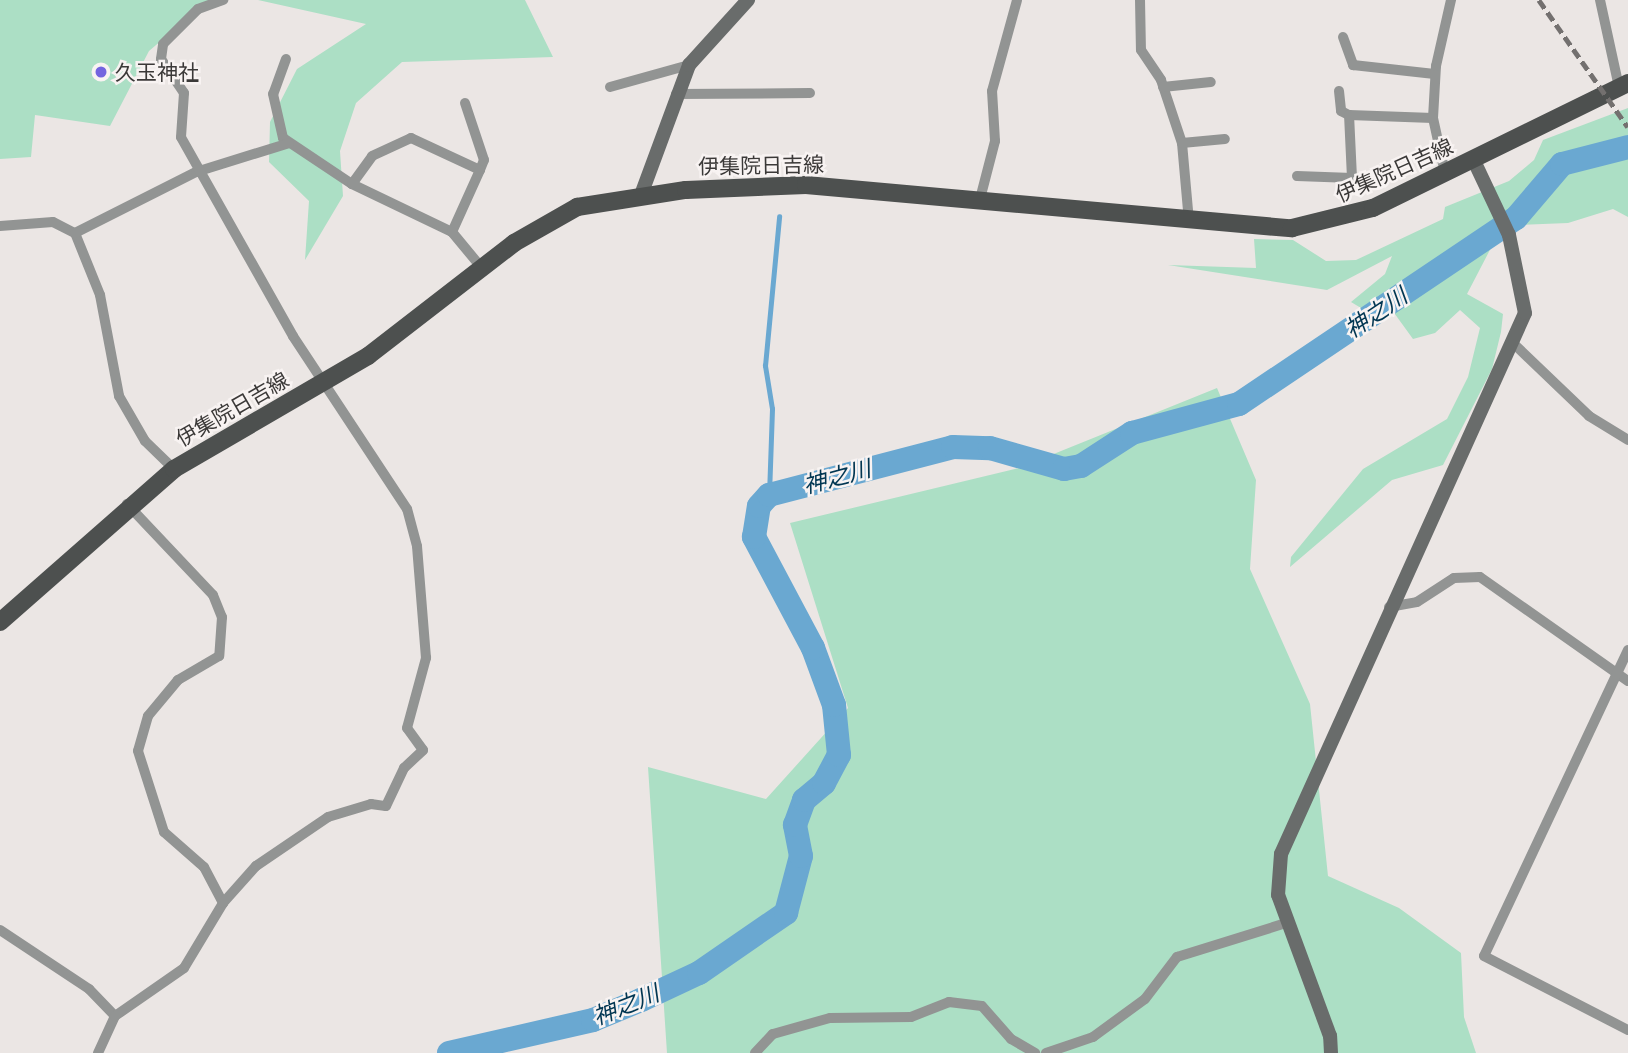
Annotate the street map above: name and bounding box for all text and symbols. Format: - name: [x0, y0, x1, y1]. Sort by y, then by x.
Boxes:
- place label: 久玉神社: [115, 59, 199, 85]
- marker: 久玉神社: [93, 64, 109, 80]
- street label: 伊集院日吉線: [1331, 133, 1457, 207]
- street label: 伊集院日吉線: [698, 151, 824, 179]
- water label: 神之川: [1340, 282, 1412, 344]
- street label: 伊集院日吉線: [171, 367, 293, 451]
- water label: 神之川: [800, 455, 874, 499]
- water label: 神之川: [589, 979, 663, 1031]

